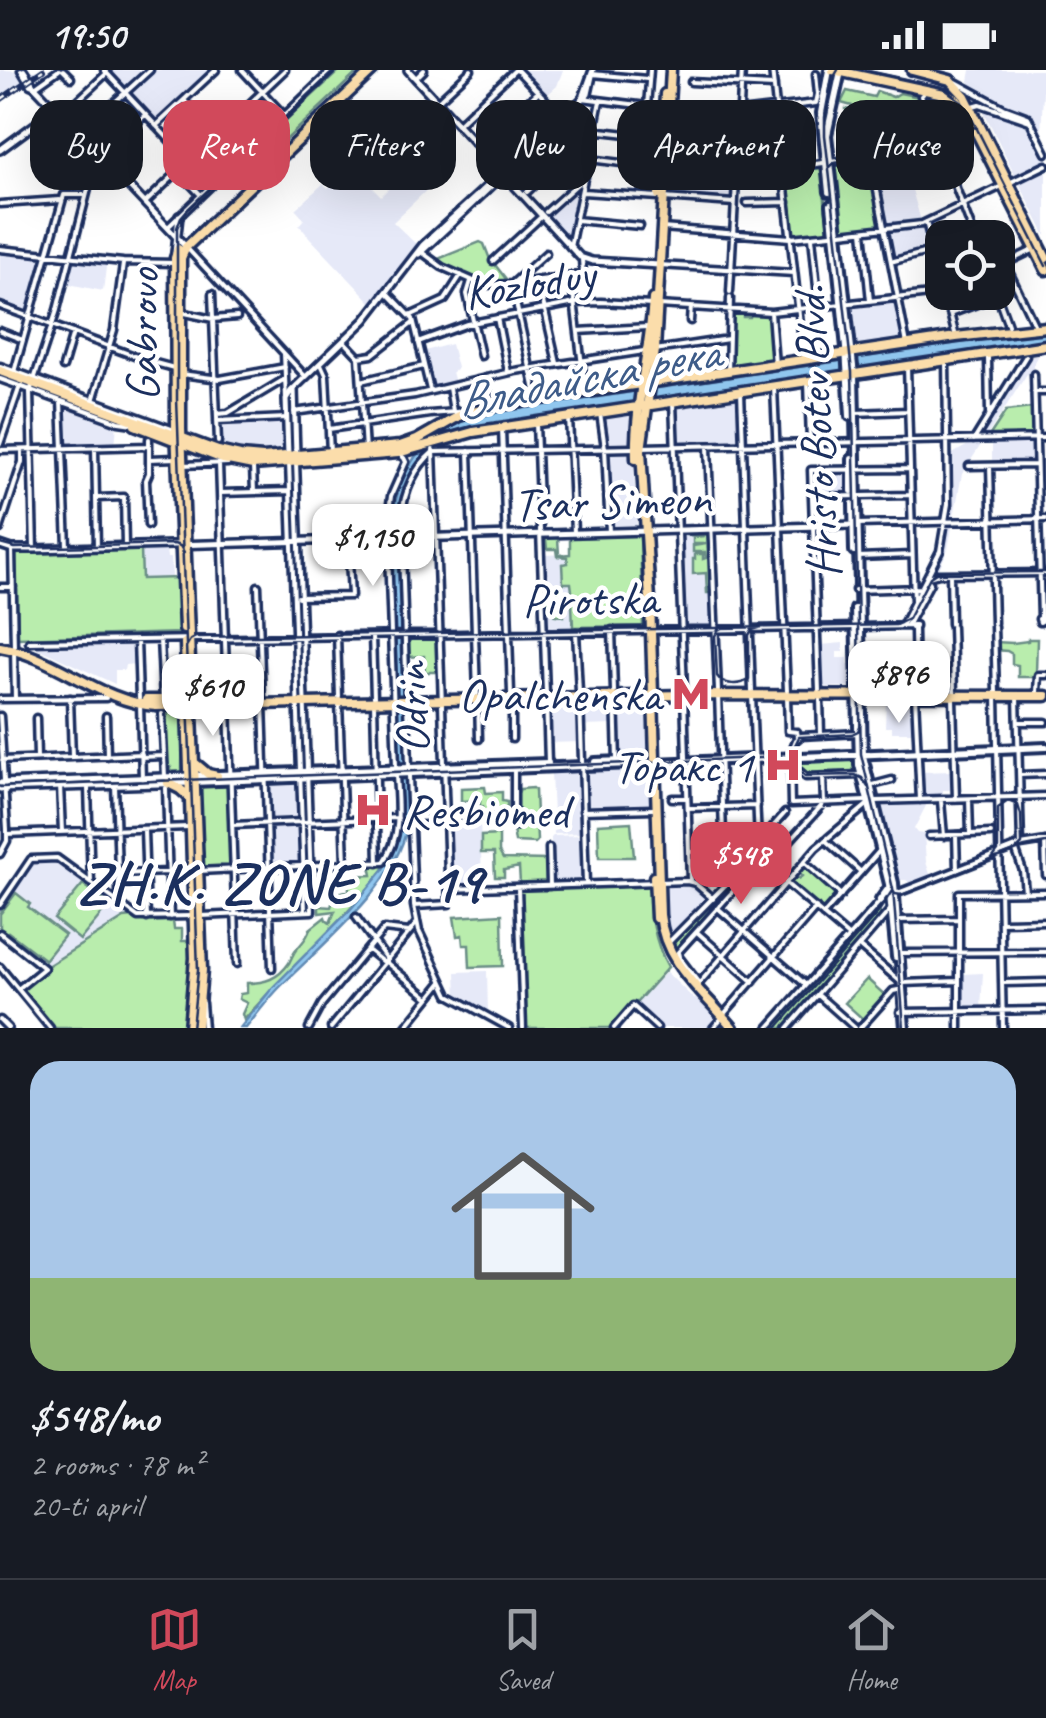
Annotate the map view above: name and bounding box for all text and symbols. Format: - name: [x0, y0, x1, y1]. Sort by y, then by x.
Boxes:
- text: 19:50: [50, 12, 125, 59]
- chip: Buy: [30, 100, 143, 190]
- chip: Rent: [163, 100, 290, 190]
- chip: Filters: [310, 100, 456, 190]
- chip: New: [476, 100, 597, 190]
- chip: Apartment: [617, 100, 816, 190]
- chip: House: [836, 100, 974, 190]
- map controls: [925, 220, 1015, 310]
- button: locate: [925, 220, 1015, 310]
- street label: Kozloduy: [459, 242, 602, 323]
- street label: Gabrovo: [112, 267, 172, 401]
- street label: Hristo Botev Blvd.: [778, 284, 854, 579]
- water label: Владайска река: [451, 319, 729, 433]
- street label: Tsar Simeon: [512, 468, 713, 534]
- pin: $1,150: [292, 504, 454, 589]
- text: $1,150: [334, 516, 412, 557]
- street label: Pirotska: [522, 568, 663, 630]
- pin: $896: [840, 641, 958, 726]
- text: $896: [870, 653, 928, 694]
- pin: $610: [154, 654, 272, 739]
- street label: Odrin: [379, 659, 443, 754]
- place label: Opalchenska: [459, 665, 665, 725]
- text: $610: [184, 666, 242, 707]
- metro station icon: Opalchenska: [670, 673, 712, 715]
- place label: Торакс 1: [613, 736, 755, 796]
- hospital icon: Торакс 1: [762, 744, 804, 786]
- place label: Resbiomed: [403, 781, 576, 841]
- hospital icon: Resbiomed: [352, 789, 394, 831]
- pin: $548: [682, 822, 800, 907]
- text: $548: [712, 834, 770, 875]
- district label: ZH.K. ZONE B-19: [77, 846, 489, 919]
- icon: home: [433, 1126, 613, 1306]
- text: $548/mo: [30, 1391, 159, 1444]
- text: 2 rooms · 78 m²: [30, 1444, 203, 1485]
- text: 20-ti april: [30, 1485, 142, 1526]
- tab: Map: [147, 1602, 202, 1697]
- tab: Saved: [495, 1602, 550, 1697]
- tab: Home: [844, 1602, 899, 1697]

